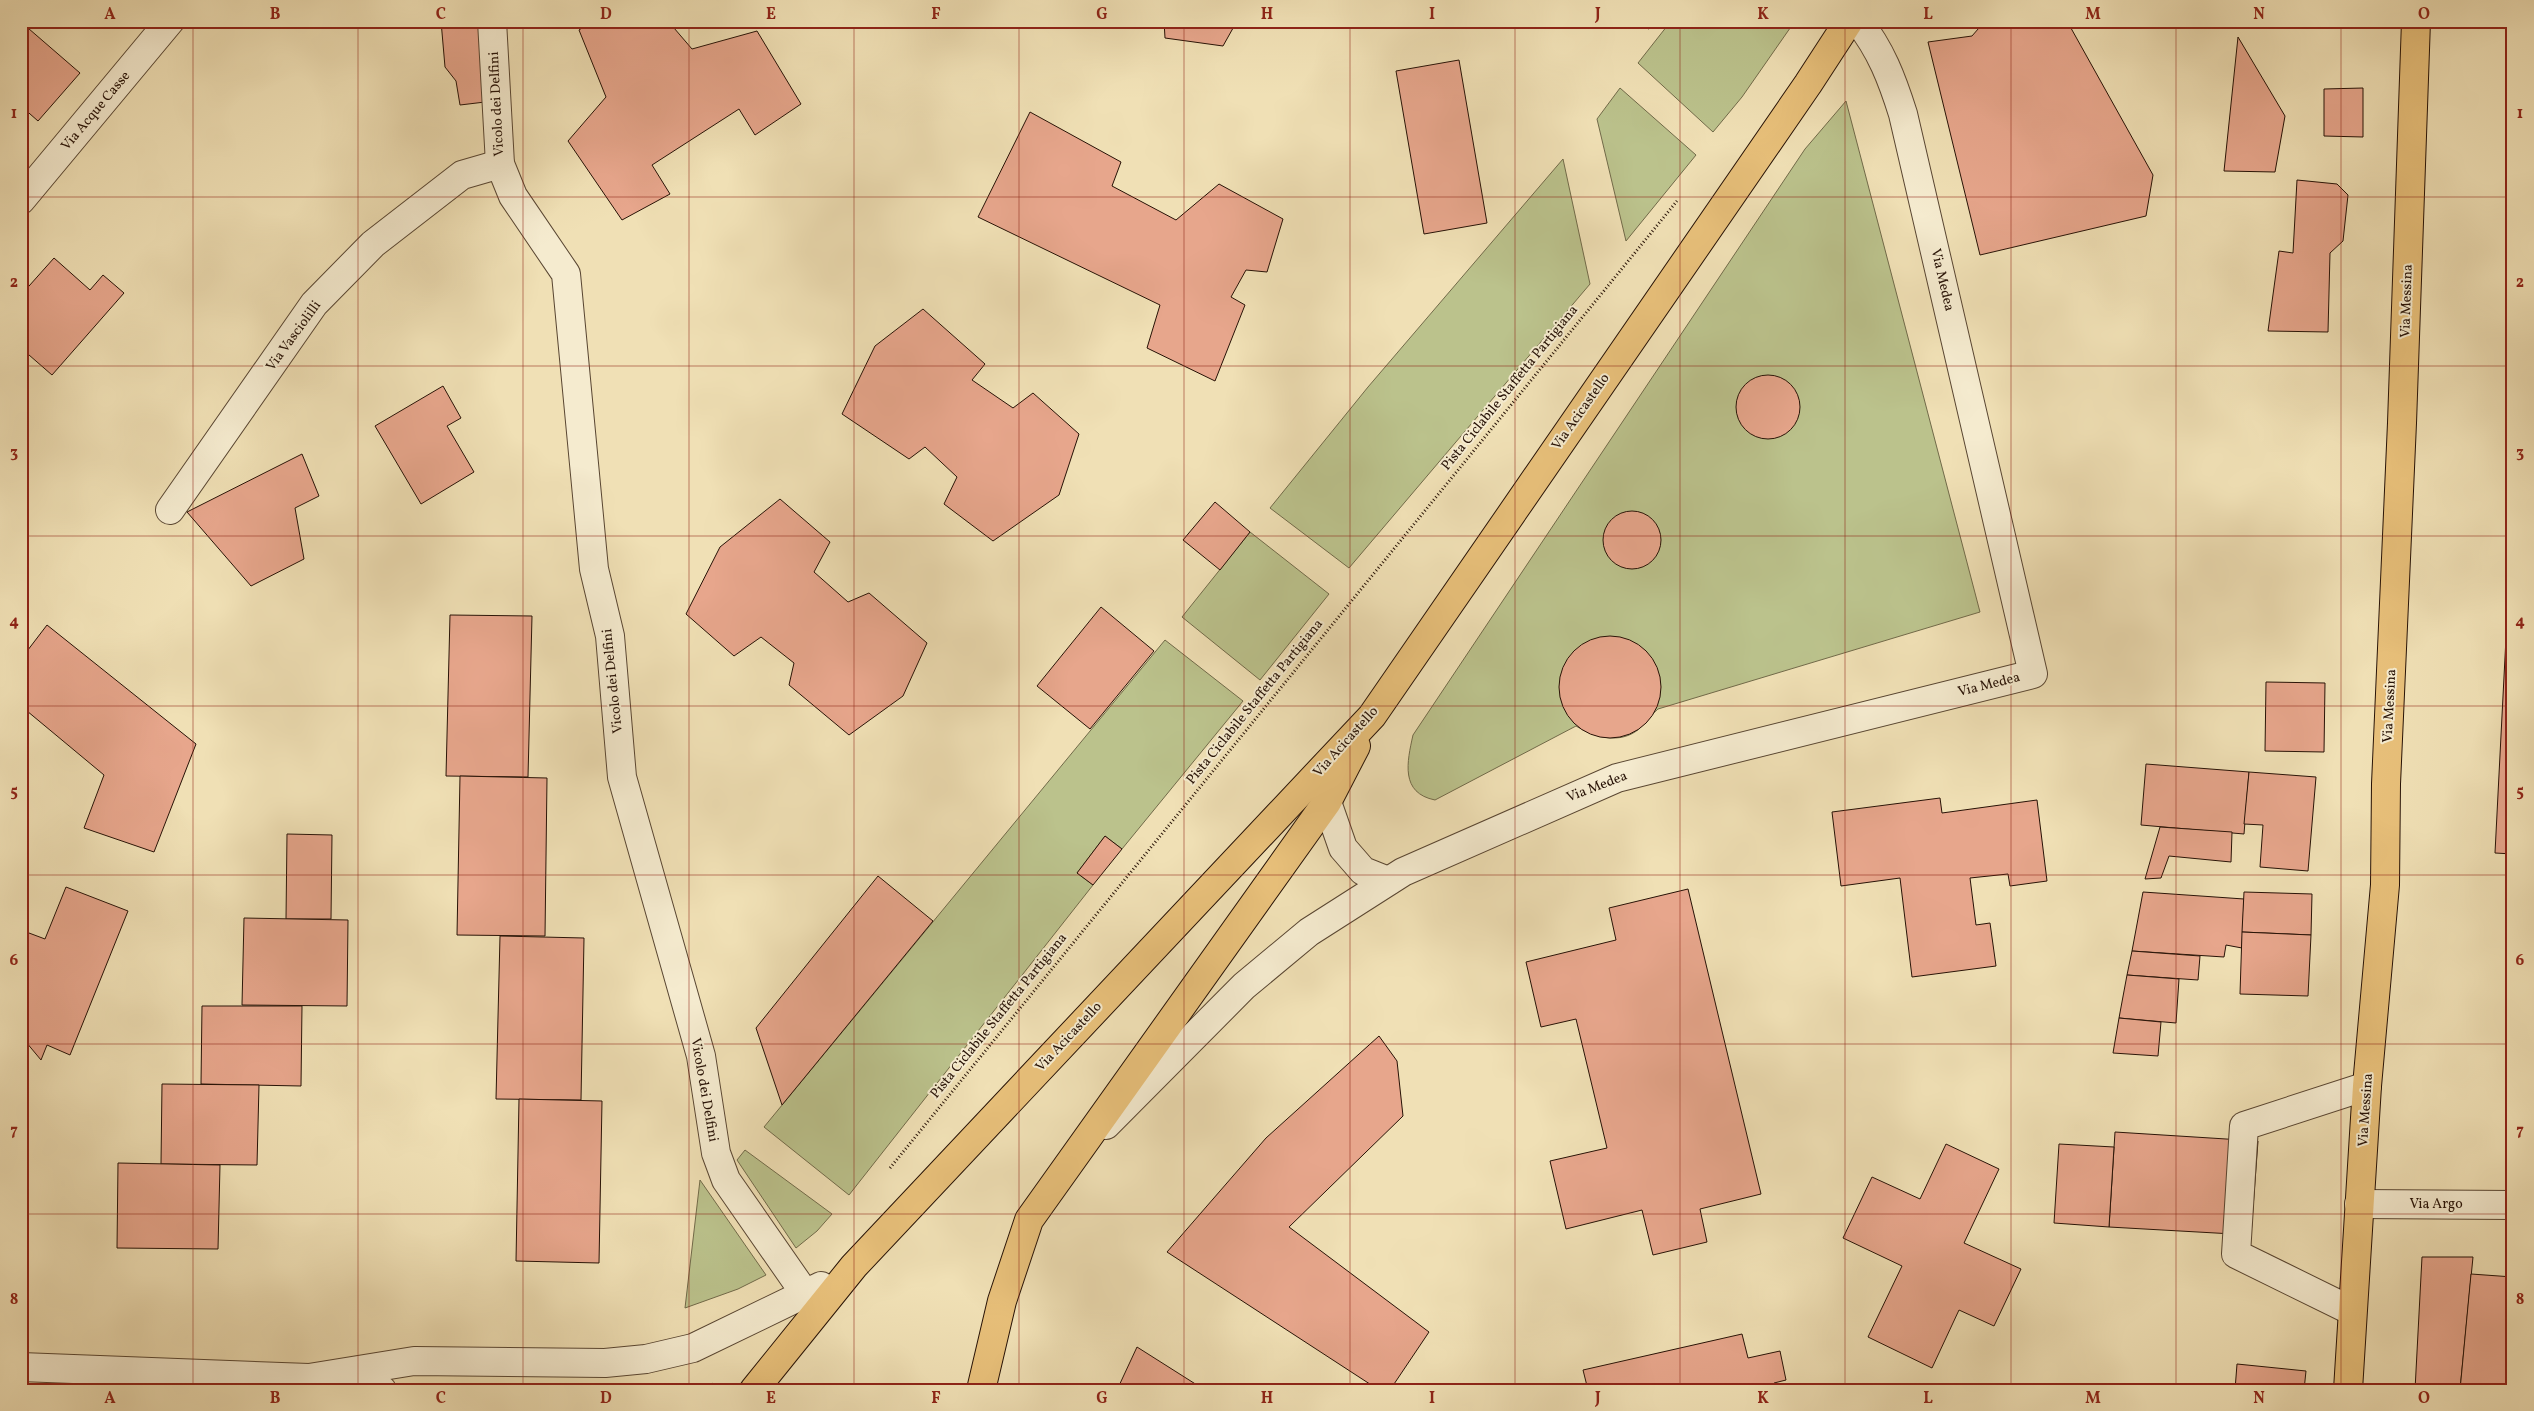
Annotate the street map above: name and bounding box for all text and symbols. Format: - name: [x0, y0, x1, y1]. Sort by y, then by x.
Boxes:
- text: A: [104, 4, 116, 26]
- text: B: [270, 4, 281, 26]
- text: C: [436, 4, 446, 26]
- text: D: [600, 4, 612, 26]
- text: E: [766, 4, 776, 26]
- text: F: [931, 4, 941, 26]
- text: G: [1096, 4, 1108, 26]
- text: H: [1261, 4, 1273, 26]
- text: I: [1429, 4, 1435, 26]
- text: J: [1594, 4, 1601, 26]
- text: K: [1757, 4, 1769, 26]
- text: L: [1923, 4, 1933, 26]
- text: M: [2085, 4, 2101, 26]
- text: N: [2253, 4, 2265, 26]
- text: O: [2418, 4, 2430, 26]
- street label: Vicolo dei Delfini: [485, 51, 509, 157]
- street label: Via Acque Casse: [57, 67, 135, 155]
- text: 1: [11, 103, 17, 125]
- text: 1: [2517, 103, 2523, 125]
- street label: Via Medea: [1926, 247, 1958, 313]
- street label: Via Messina: [2396, 264, 2418, 338]
- text: 2: [10, 272, 18, 294]
- text: 2: [2516, 272, 2524, 294]
- street label: Via Vasciolilli: [262, 297, 326, 375]
- street label: Pista Ciclabile Staffetta Partigiana: [1437, 301, 1583, 475]
- street label: Via Acicastello: [1548, 370, 1614, 454]
- text: 3: [10, 442, 18, 464]
- text: 3: [2516, 442, 2524, 464]
- text: 4: [9, 611, 19, 633]
- text: 4: [2515, 611, 2525, 633]
- street label: Pista Ciclabile Staffetta Partigiana: [1182, 615, 1328, 789]
- street label: Vicolo dei Delfini: [598, 628, 628, 734]
- street label: Via Medea: [1956, 668, 2022, 702]
- street label: Via Messina: [2379, 669, 2401, 743]
- street label: Via Acicastello: [1309, 702, 1383, 782]
- street label: Via Medea: [1564, 767, 1630, 807]
- text: 5: [10, 781, 18, 803]
- text: 5: [2516, 781, 2524, 803]
- street label: Pista Ciclabile Staffetta Partigiana: [926, 929, 1072, 1103]
- text: 6: [10, 950, 19, 972]
- text: 6: [2516, 950, 2525, 972]
- street label: Via Acicastello: [1032, 998, 1106, 1076]
- street label: Vicolo dei Delfini: [686, 1037, 722, 1143]
- street label: Via Messina: [2354, 1072, 2378, 1147]
- text: 7: [10, 1120, 18, 1142]
- text: 7: [2516, 1120, 2524, 1142]
- street label: Via Argo: [2409, 1195, 2463, 1214]
- text: 8: [10, 1289, 18, 1311]
- text: 8: [2516, 1289, 2524, 1311]
- text: A: [104, 1388, 116, 1410]
- text: B: [270, 1388, 281, 1410]
- text: C: [436, 1388, 446, 1410]
- text: D: [600, 1388, 612, 1410]
- text: E: [766, 1388, 776, 1410]
- text: F: [931, 1388, 941, 1410]
- text: G: [1096, 1388, 1108, 1410]
- text: H: [1261, 1388, 1273, 1410]
- text: I: [1429, 1388, 1435, 1410]
- text: J: [1594, 1388, 1601, 1410]
- text: K: [1757, 1388, 1769, 1410]
- text: L: [1923, 1388, 1933, 1410]
- text: M: [2085, 1388, 2101, 1410]
- text: N: [2253, 1388, 2265, 1410]
- text: O: [2418, 1388, 2430, 1410]

